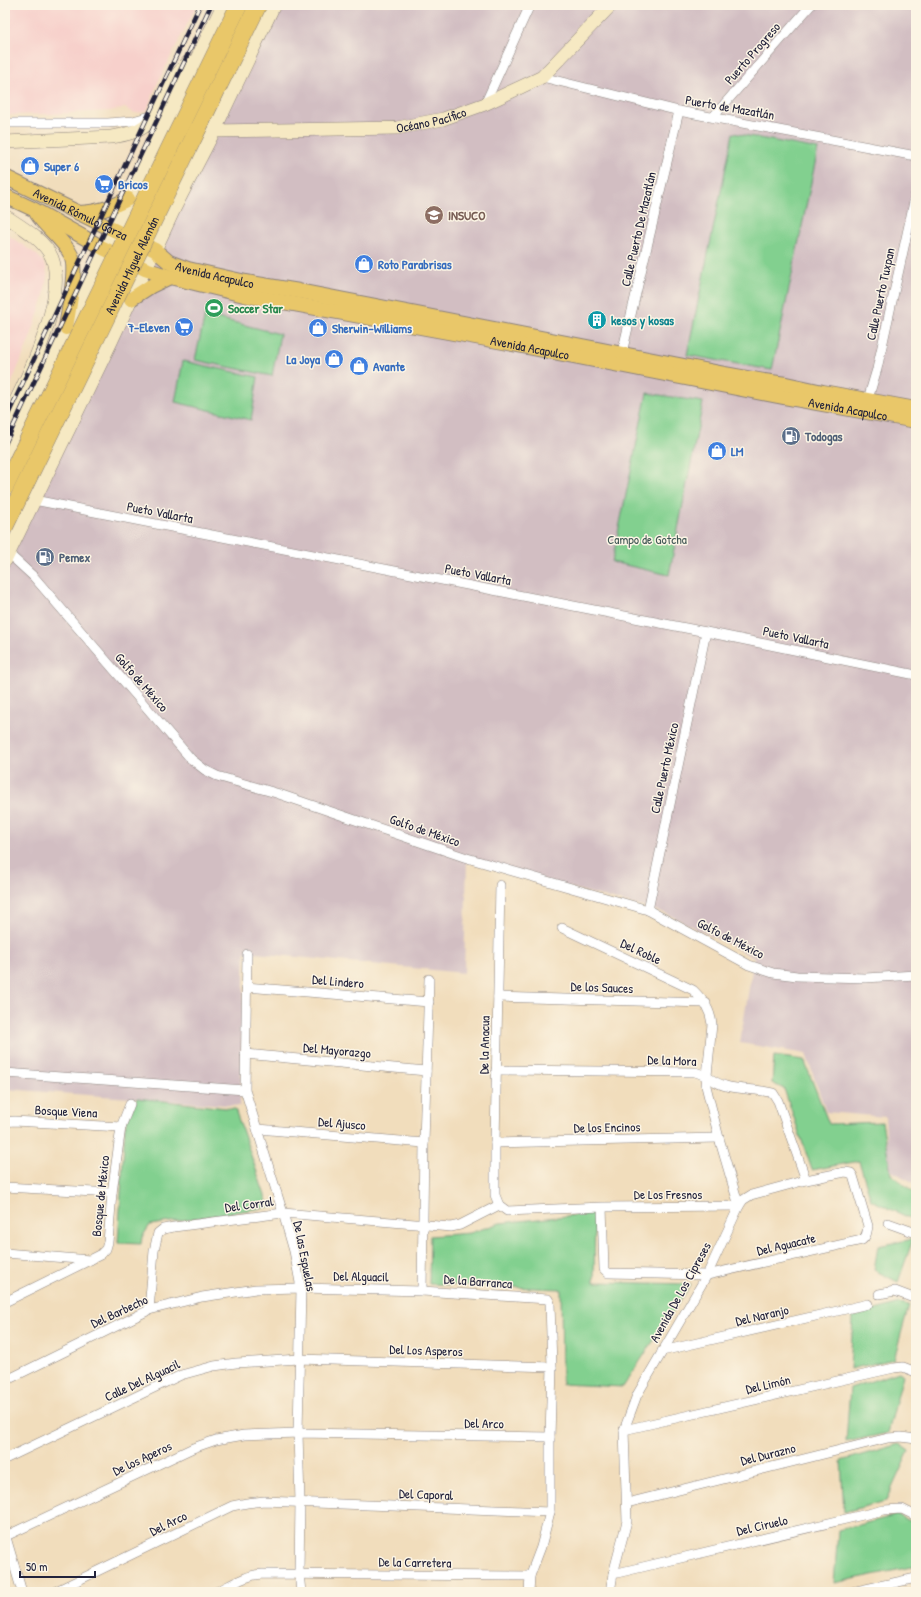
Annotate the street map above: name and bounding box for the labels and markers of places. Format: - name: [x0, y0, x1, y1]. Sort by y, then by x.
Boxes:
- shop icon: Super 6: [19, 155, 41, 177]
- place label: Super 6: [44, 157, 80, 176]
- supermarket icon: Bricos: [93, 173, 115, 195]
- place label: Bricos: [118, 175, 148, 193]
- school or university icon: INSUCO: [423, 204, 445, 226]
- place label: INSUCO: [448, 206, 486, 224]
- shop icon: Roto Parabrisas: [353, 253, 375, 275]
- place label: Roto Parabrisas: [378, 255, 452, 273]
- sports icon: Soccer Star: [203, 297, 225, 319]
- place label: Soccer Star: [228, 299, 284, 317]
- building icon: kesos y kosas: [586, 309, 608, 331]
- place label: kesos y kosas: [611, 311, 674, 330]
- supermarket icon: 7-Eleven: [173, 316, 195, 338]
- shop icon: Sherwin-Williams: [307, 317, 329, 339]
- place label: 7-Eleven: [127, 318, 170, 336]
- place label: Sherwin-Williams: [332, 319, 412, 337]
- shop icon: La Joya: [323, 348, 345, 370]
- place label: La Joya: [286, 350, 321, 369]
- shop icon: Avante: [348, 355, 370, 377]
- place label: Avante: [373, 357, 406, 375]
- fuel station icon: Todogas: [780, 425, 802, 447]
- place label: Todogas: [804, 427, 843, 446]
- shop icon: LM: [706, 440, 728, 462]
- place label: LM: [731, 442, 744, 460]
- fuel station icon: Pemex: [34, 546, 56, 568]
- place label: Pemex: [59, 548, 90, 566]

